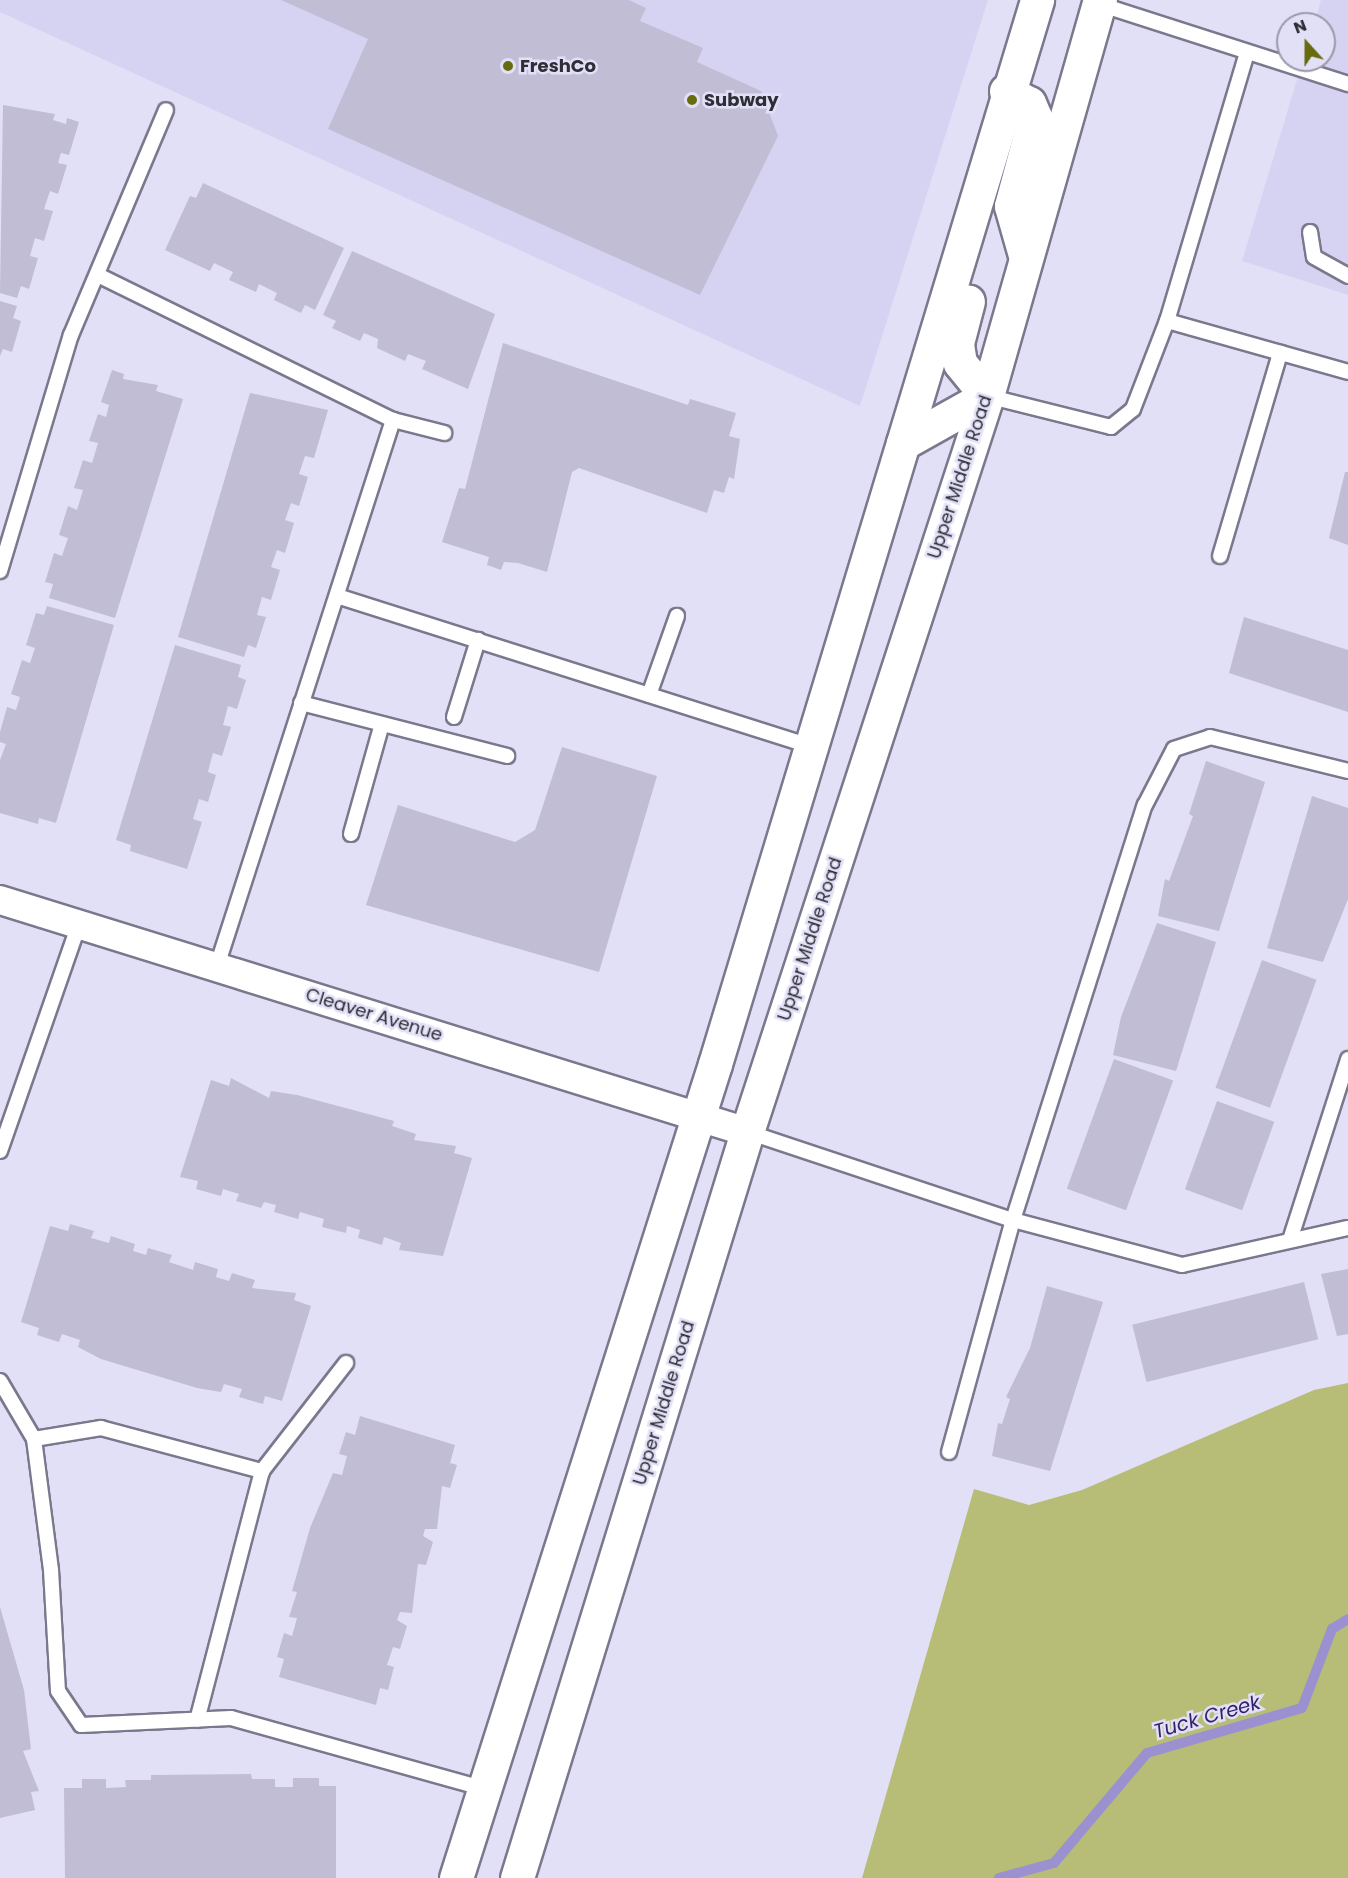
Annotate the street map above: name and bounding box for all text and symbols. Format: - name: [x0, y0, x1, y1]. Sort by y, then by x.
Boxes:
- north arrow: [1276, 12, 1336, 72]
- text: N: [1290, 14, 1310, 39]
- place label: FreshCo: [520, 55, 596, 77]
- marker: FreshCo: [501, 59, 515, 73]
- place label: Subway: [704, 89, 779, 111]
- marker: Subway: [685, 93, 699, 107]
- street label: Upper Middle Road: [923, 393, 997, 561]
- street label: Upper Middle Road: [773, 855, 847, 1023]
- street label: Cleaver Avenue: [303, 984, 445, 1046]
- street label: Upper Middle Road: [629, 1318, 699, 1488]
- water label: Tuck Creek: [1151, 1690, 1263, 1744]

